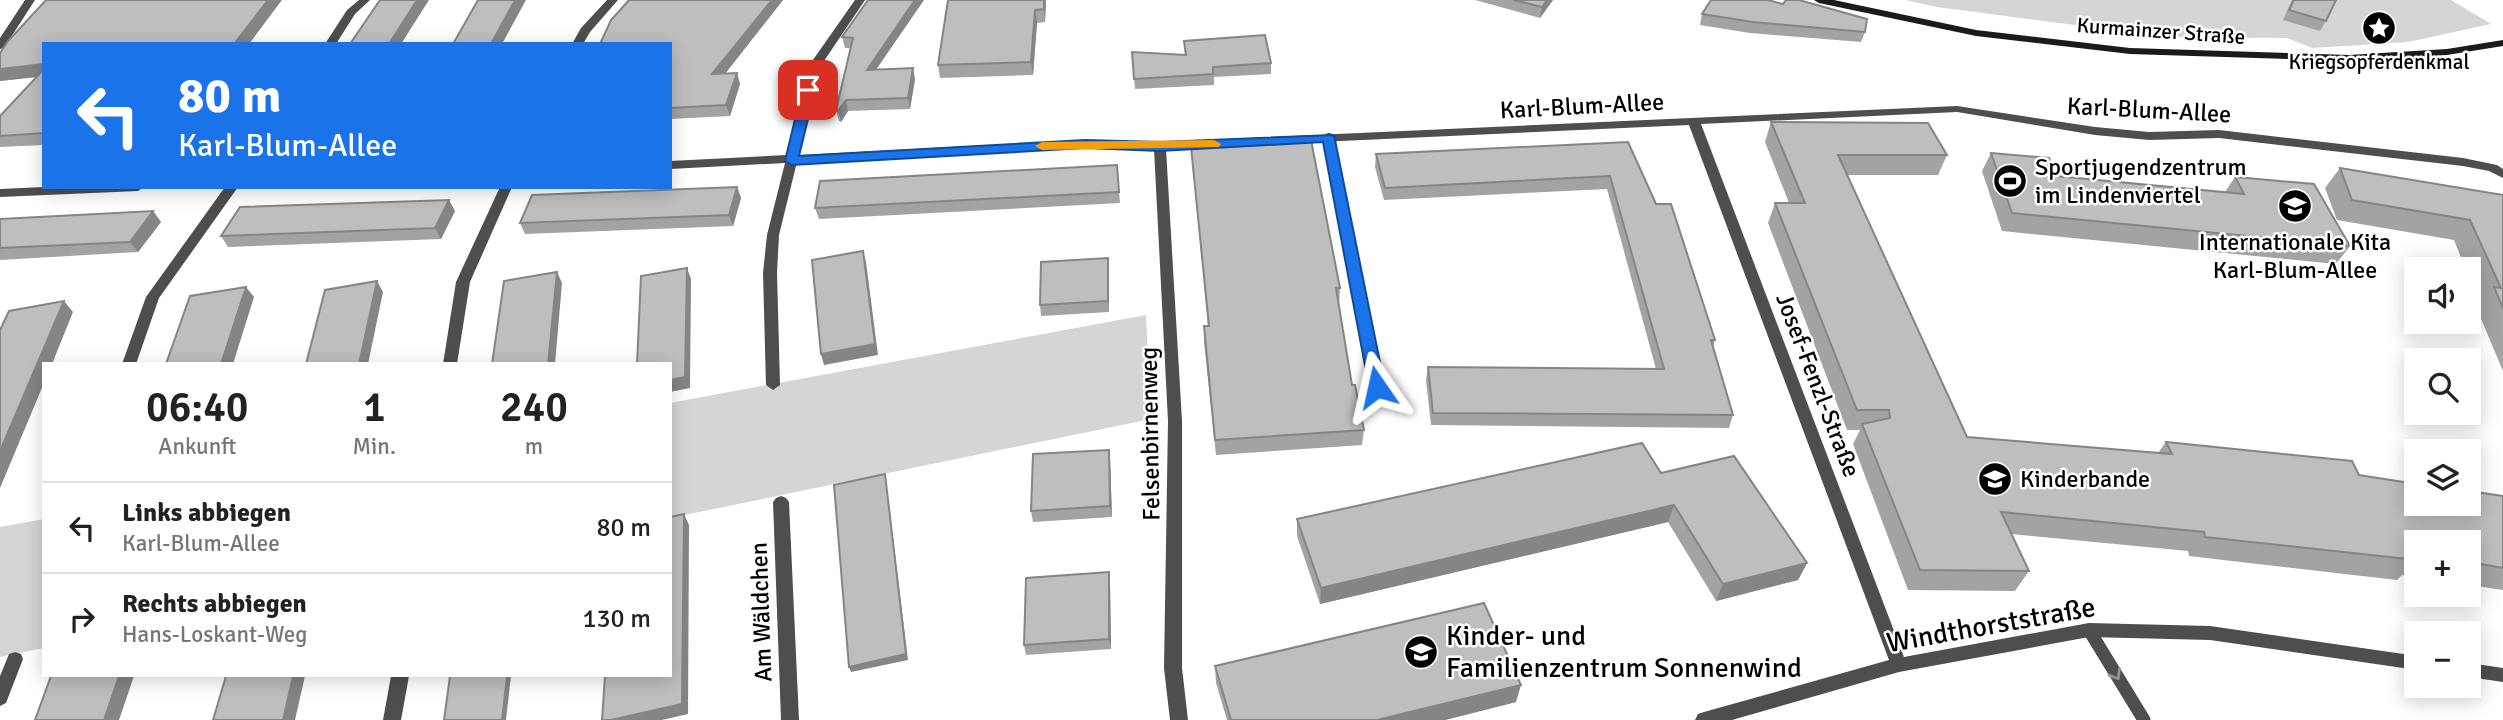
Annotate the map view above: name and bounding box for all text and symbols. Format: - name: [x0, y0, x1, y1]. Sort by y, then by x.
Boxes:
- place icon: Kriegsopferdenkmal: [2360, 9, 2398, 47]
- street label: Kurmainzer Straße: [2076, 12, 2246, 50]
- place label: Kriegsopferdenkmal: [2288, 49, 2470, 75]
- pin: [778, 60, 838, 120]
- text: 80 m: [178, 66, 281, 126]
- icon: left: [63, 70, 154, 161]
- icon: arrive: [789, 71, 827, 109]
- street label: Karl-Blum-Allee: [1499, 87, 1665, 125]
- street label: Karl-Blum-Allee: [2066, 91, 2232, 129]
- text: Karl-Blum-Allee: [178, 126, 397, 165]
- place label: Sportjugendzentrum im Lindenviertel: [2035, 152, 2247, 210]
- sports icon: Sportjugendzentrum im Lindenviertel: [1991, 162, 2029, 200]
- school or university icon: Internationale Kita Karl-Blum-Allee: [2276, 187, 2314, 225]
- place label: Internationale Kita Karl-Blum-Allee: [2199, 227, 2391, 285]
- map controls: [2404, 257, 2481, 698]
- button: sound: [2404, 257, 2481, 334]
- street label: Josef-Fenzl-Straße: [1769, 289, 1867, 481]
- street label: Felsenbirnenweg: [1133, 347, 1167, 521]
- button: search: [2404, 348, 2481, 425]
- position arrow: [1340, 350, 1414, 424]
- text: 06:40: [146, 382, 249, 433]
- text: 1: [363, 382, 386, 433]
- text: 240: [500, 382, 568, 433]
- text: Ankunft: [158, 432, 236, 461]
- text: Min.: [353, 432, 396, 461]
- text: m: [525, 432, 543, 461]
- button: layers: [2404, 439, 2481, 516]
- school or university icon: Kinderbande: [1976, 460, 2014, 498]
- place label: Kinderbande: [2020, 464, 2150, 494]
- text: Links abbiegen: [122, 497, 291, 529]
- icon: left: [63, 509, 101, 547]
- text: 80 m: [596, 512, 651, 544]
- text: Karl-Blum-Allee: [122, 529, 280, 558]
- button: +: [2404, 530, 2481, 607]
- street label: Am Wäldchen: [744, 542, 778, 682]
- text: Rechts abbiegen: [122, 588, 307, 620]
- street label: Windthorststraße: [1884, 590, 2098, 660]
- icon: right: [63, 600, 101, 638]
- text: 130 m: [582, 603, 651, 635]
- place label: Kinder- und Familienzentrum Sonnenwind: [1446, 619, 1802, 685]
- text: Hans-Loskant-Weg: [122, 620, 307, 649]
- button: −: [2404, 621, 2481, 698]
- school or university icon: Kinder- und Familienzentrum Sonnenwind: [1402, 633, 1440, 671]
- one-way arrow: [2108, 667, 2121, 680]

